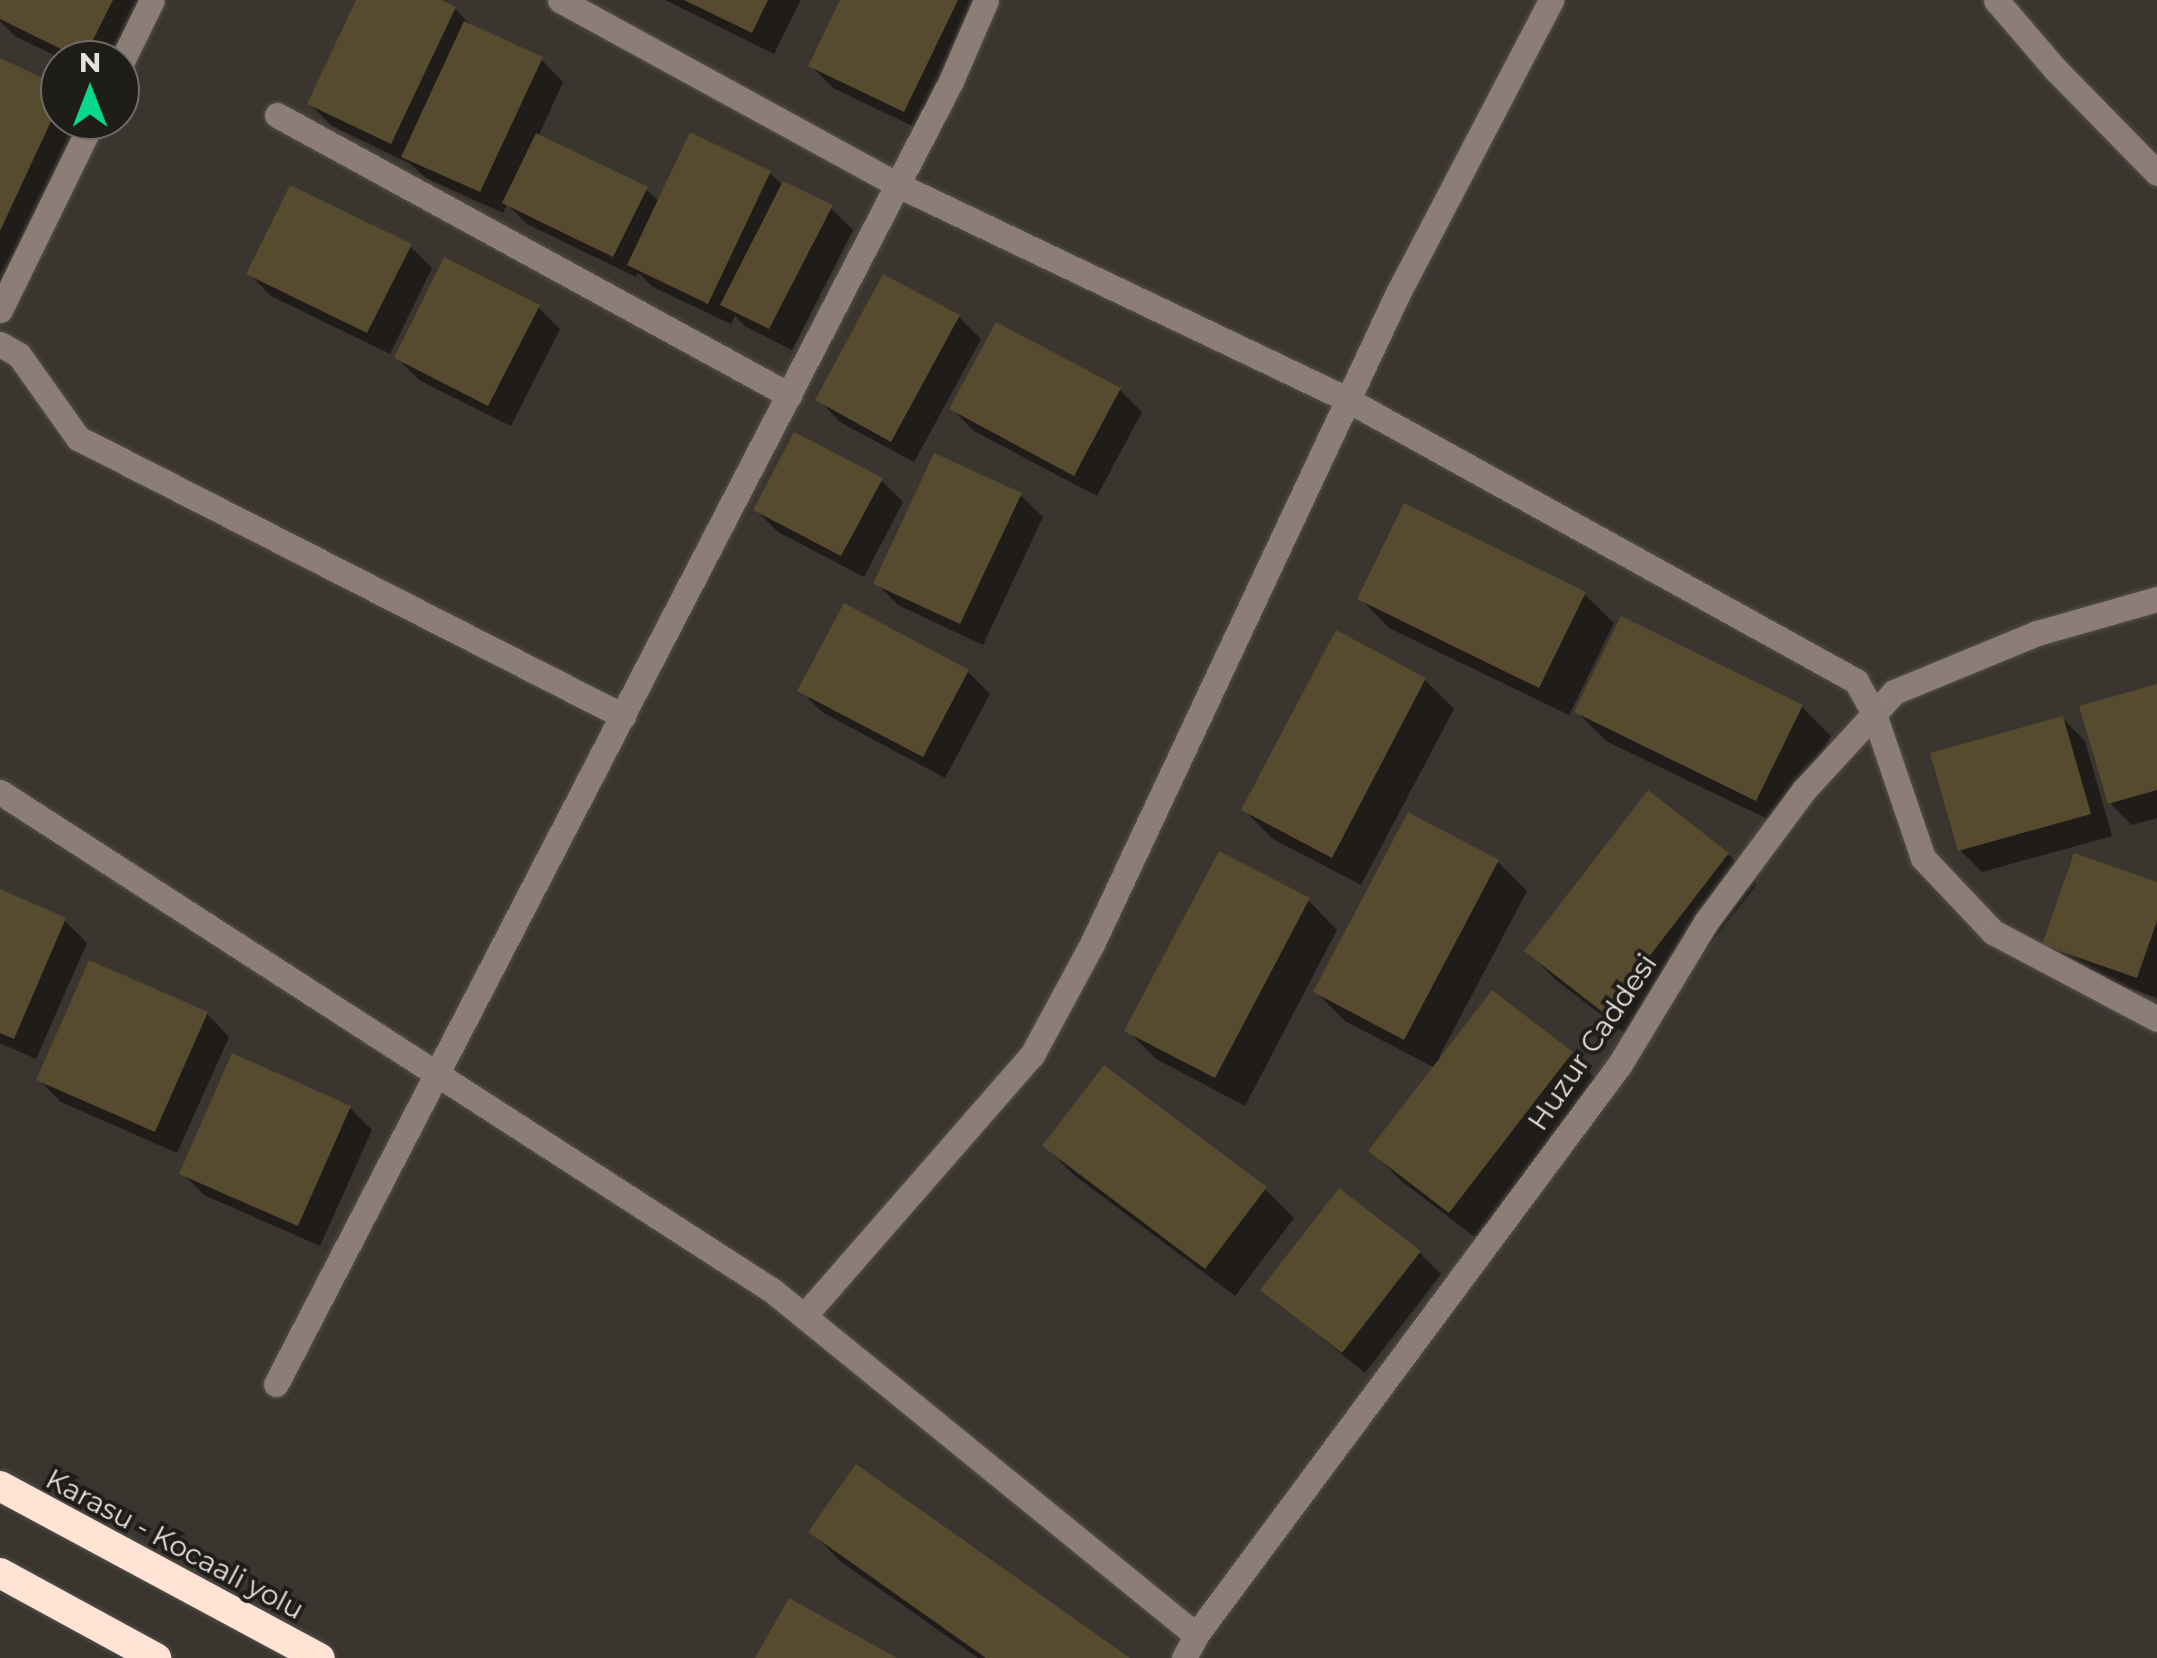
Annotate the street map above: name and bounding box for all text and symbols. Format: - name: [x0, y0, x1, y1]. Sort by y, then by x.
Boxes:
- north arrow: [40, 40, 140, 140]
- text: N: [79, 45, 101, 79]
- street label: Huzur Caddesi: [1521, 947, 1663, 1137]
- street label: Karasu - Kocaali yolu: [40, 1462, 310, 1626]

